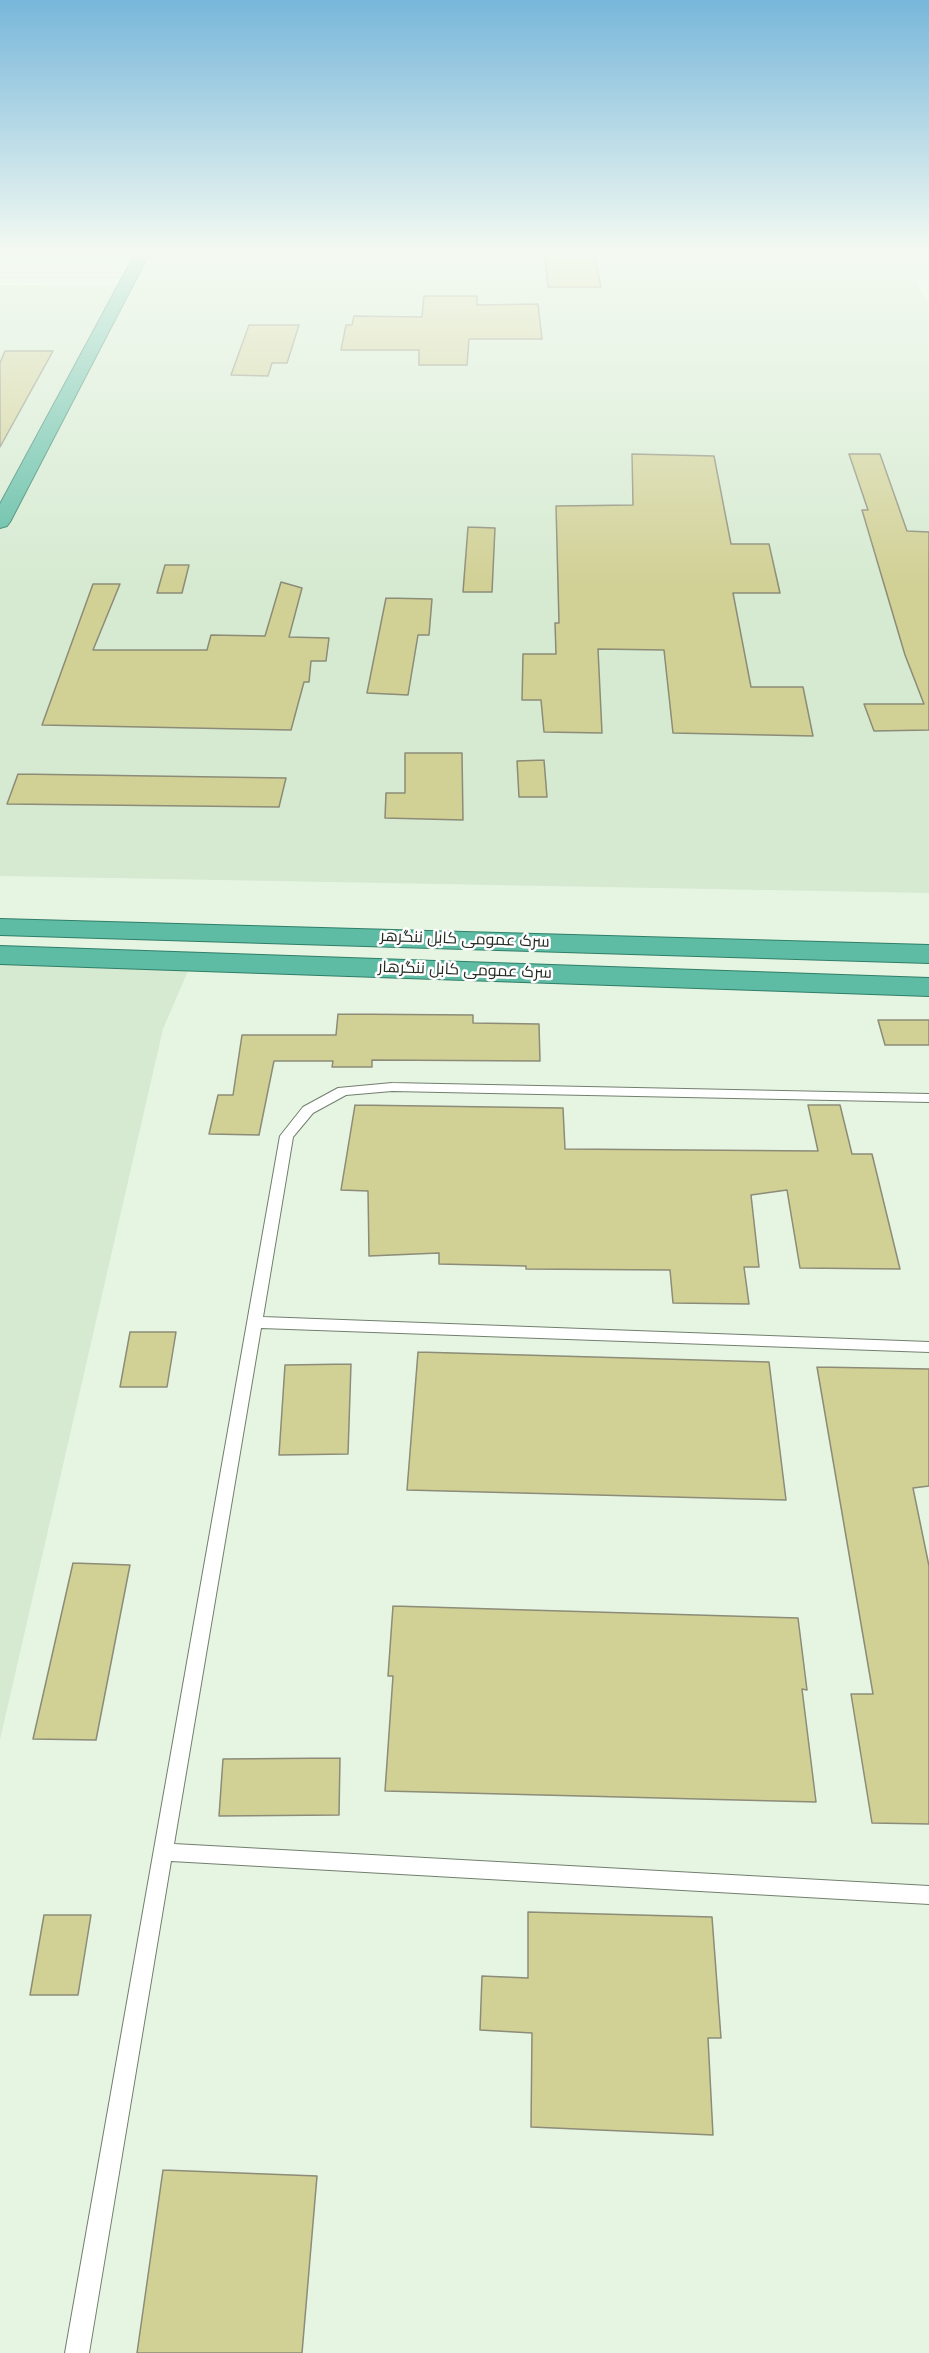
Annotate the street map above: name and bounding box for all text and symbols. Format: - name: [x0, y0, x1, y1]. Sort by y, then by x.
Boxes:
- street label: سرک عمومی کابل ننگرهر: [380, 926, 550, 952]
- street label: سرک عمومی کابل ننگرهار: [378, 957, 552, 983]

